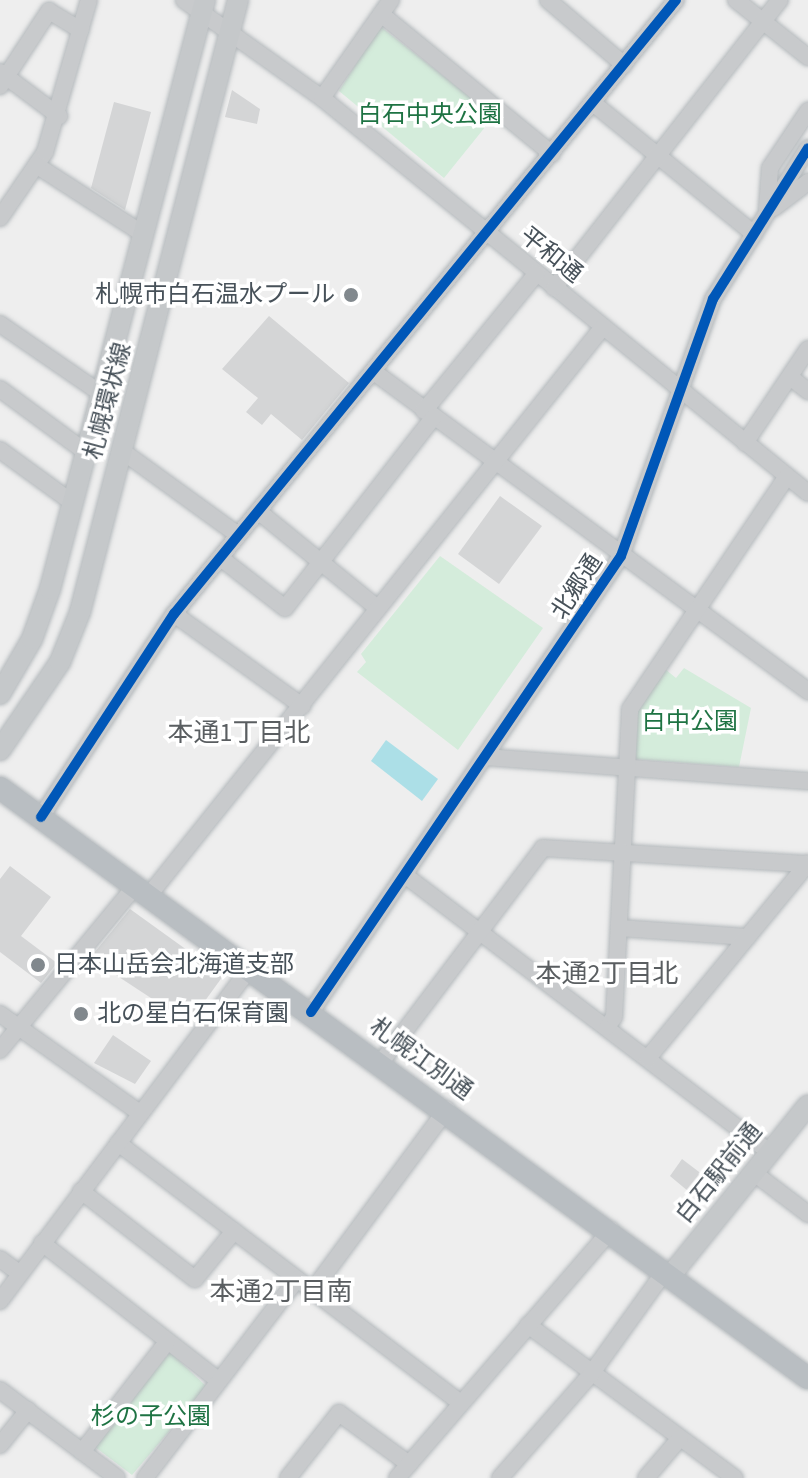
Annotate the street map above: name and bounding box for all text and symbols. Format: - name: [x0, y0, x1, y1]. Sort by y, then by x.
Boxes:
- park label: 白石中央公園: [358, 101, 502, 129]
- street label: 平和通: [514, 221, 588, 289]
- place label: 札幌市白石温水プール: [95, 281, 335, 309]
- marker: 札幌市白石温水プール: [342, 286, 360, 304]
- street label: 札幌環状線: [79, 339, 137, 463]
- street label: 北郷通: [545, 549, 609, 625]
- park label: 白中公園: [642, 708, 738, 736]
- district label: 本通1丁目北: [168, 717, 310, 749]
- place label: 日本山岳会北海道支部: [54, 951, 294, 979]
- marker: 日本山岳会北海道支部: [29, 956, 47, 974]
- district label: 本通2丁目北: [536, 958, 678, 990]
- place label: 北の星白石保育園: [97, 1000, 289, 1028]
- marker: 北の星白石保育園: [72, 1005, 90, 1023]
- street label: 札幌江別通: [364, 1012, 478, 1106]
- street label: 白石駅前通: [670, 1117, 768, 1229]
- district label: 本通2丁目南: [210, 1276, 352, 1308]
- park label: 杉の子公園: [91, 1403, 211, 1431]

